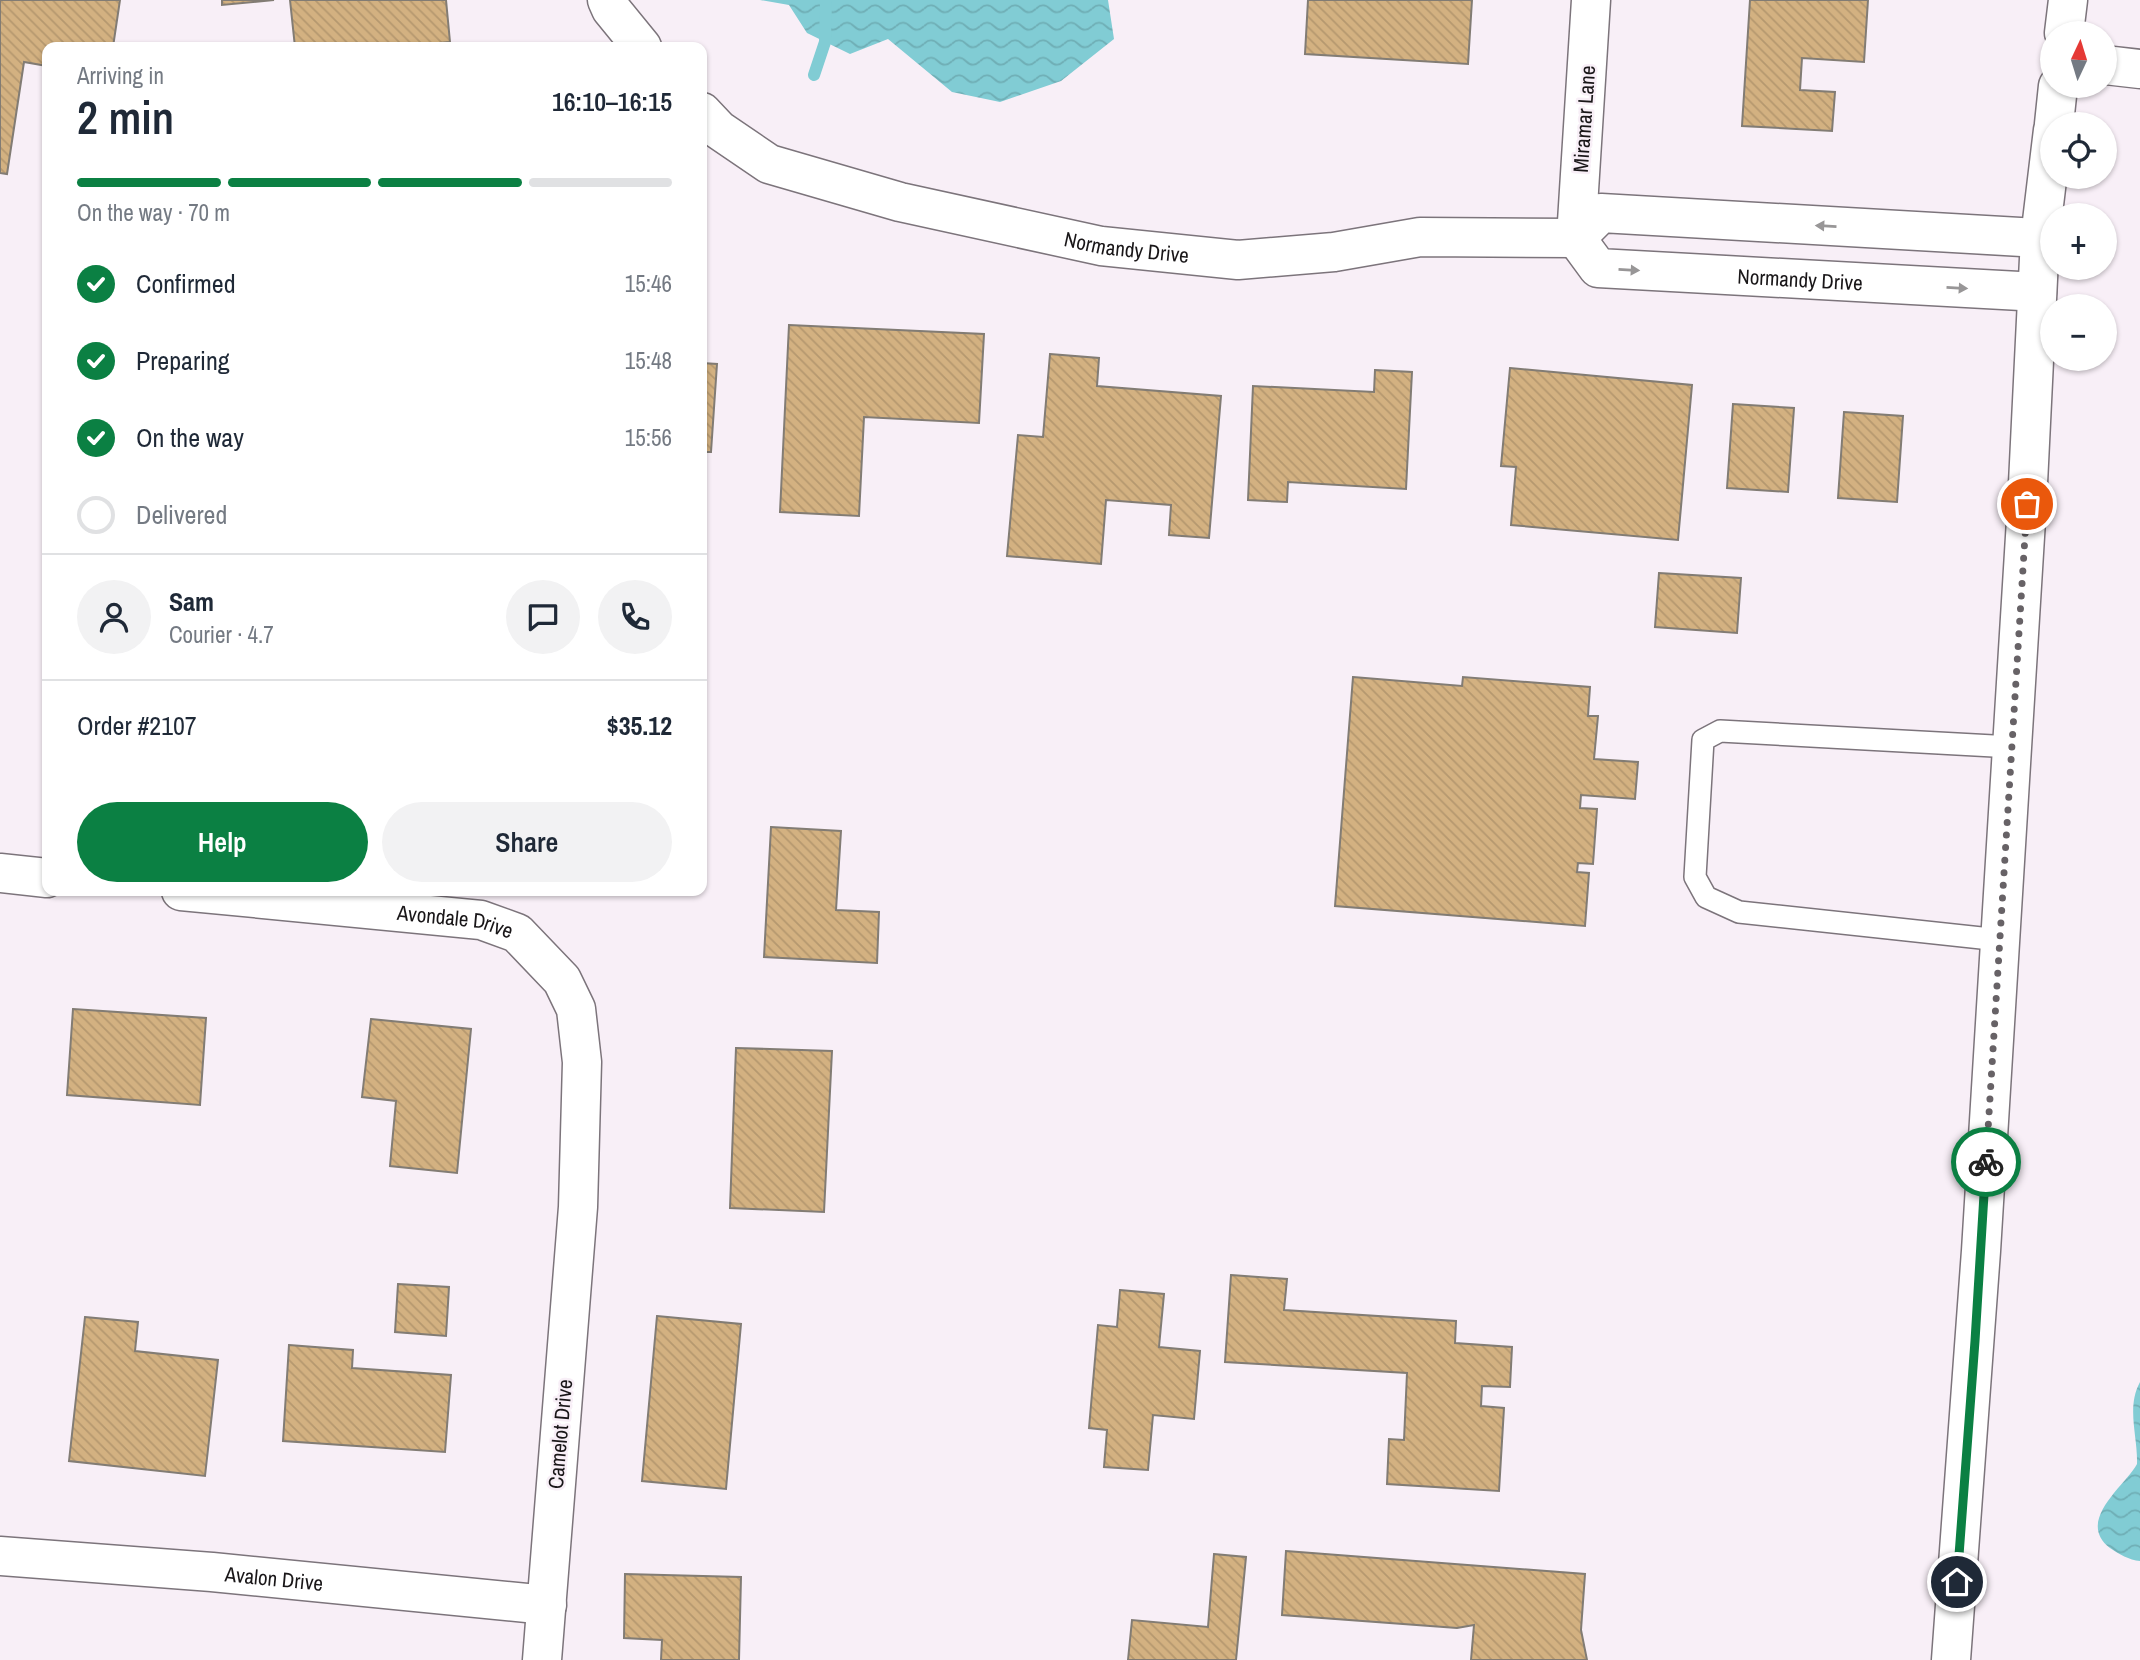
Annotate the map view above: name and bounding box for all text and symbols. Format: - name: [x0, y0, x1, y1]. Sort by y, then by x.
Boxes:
- north arrow: [2040, 21, 2118, 98]
- map controls: [2040, 21, 2117, 371]
- text: Arriving in: [77, 60, 164, 91]
- street label: Miramar Lane: [1566, 65, 1602, 173]
- text: 16:10–16:15: [552, 84, 672, 119]
- text: 2 min: [77, 86, 174, 148]
- button: locate: [2040, 112, 2117, 189]
- text: On the way · 70 m: [77, 197, 230, 228]
- button: +: [2040, 203, 2117, 280]
- one-way arrow: [1814, 220, 1836, 231]
- street label: Normandy Drive: [1062, 224, 1190, 269]
- street label: Normandy Drive: [1737, 261, 1863, 297]
- one-way arrow: [1619, 264, 1641, 275]
- icon: check: [77, 265, 115, 303]
- text: Confirmed: [136, 266, 236, 301]
- text: 15:46: [625, 268, 672, 299]
- one-way arrow: [1946, 283, 1968, 294]
- button: −: [2040, 294, 2117, 371]
- icon: check: [77, 342, 115, 380]
- text: Preparing: [136, 343, 230, 378]
- text: 15:48: [625, 345, 672, 376]
- icon: check: [77, 419, 115, 457]
- text: On the way: [136, 420, 244, 455]
- text: 15:56: [625, 422, 672, 453]
- pin: [1997, 474, 2057, 534]
- icon: bag: [2008, 485, 2046, 523]
- text: Delivered: [136, 497, 227, 532]
- button: person: [77, 580, 151, 654]
- button: chat: [506, 580, 580, 654]
- button: phone: [598, 580, 672, 654]
- text: Sam: [169, 584, 214, 619]
- text: Courier · 4.7: [169, 619, 274, 650]
- text: Order #2107: [77, 708, 197, 743]
- text: $35.12: [607, 708, 672, 743]
- button: Help: [77, 802, 368, 882]
- button: Share: [382, 802, 672, 882]
- street label: Avondale Drive: [395, 897, 517, 945]
- courier: [1951, 1127, 2021, 1197]
- icon: bike: [1967, 1143, 2005, 1181]
- street label: Camelot Drive: [541, 1378, 579, 1490]
- pin: [1927, 1552, 1987, 1612]
- street label: Avalon Drive: [223, 1559, 324, 1597]
- icon: home: [1938, 1563, 1976, 1601]

